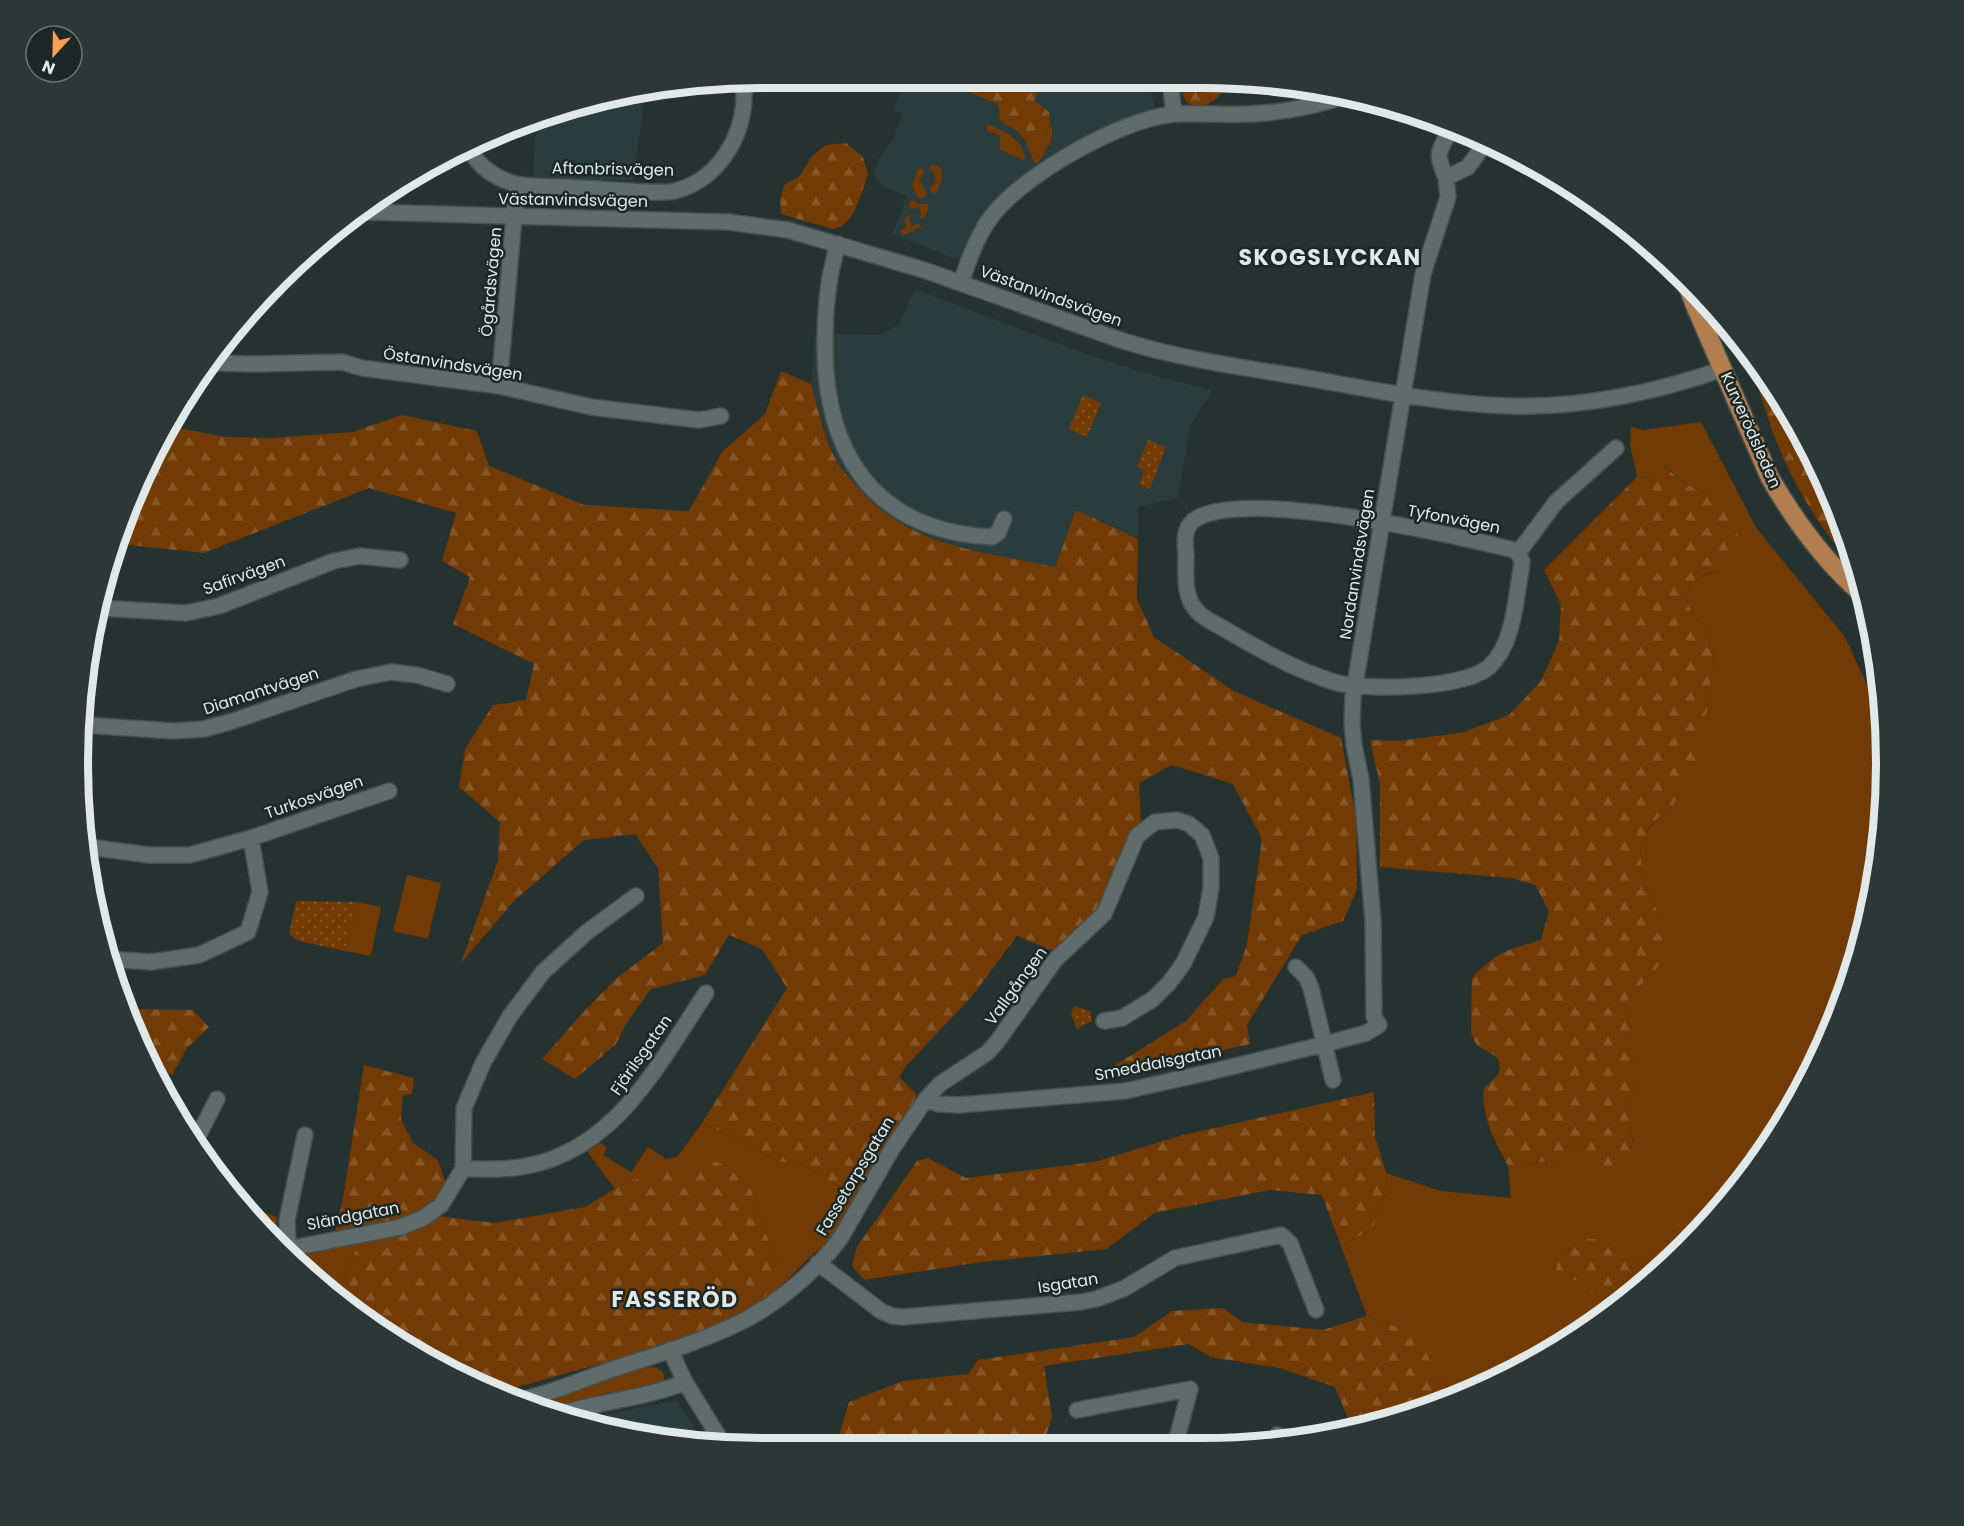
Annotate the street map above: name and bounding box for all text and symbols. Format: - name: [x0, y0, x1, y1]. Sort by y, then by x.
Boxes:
- north arrow: [24, 24, 84, 84]
- text: N: [39, 55, 58, 80]
- street label: Aftonbrisvägen: [552, 156, 674, 182]
- street label: Västanvindsvägen: [498, 187, 648, 213]
- street label: Ögårdsvägen: [475, 226, 507, 338]
- district label: SKOGSLYCKAN: [1238, 242, 1422, 273]
- street label: Västanvindsvägen: [977, 260, 1125, 332]
- street label: Östanvindsvägen: [382, 342, 524, 386]
- street label: Kurverödsleden: [1715, 368, 1787, 492]
- street label: Nordanvindsvägen: [1334, 487, 1380, 641]
- street label: Tyfonvägen: [1406, 499, 1502, 539]
- street label: Safirvägen: [200, 549, 288, 601]
- street label: Diamantvägen: [200, 661, 322, 721]
- street label: Turkosvägen: [262, 769, 366, 825]
- street label: Vallgången: [980, 942, 1052, 1030]
- street label: Fjärilsgatan: [605, 1010, 677, 1100]
- street label: Smeddalsgatan: [1092, 1039, 1224, 1087]
- street label: Fassetorpsgatan: [810, 1112, 900, 1240]
- street label: Sländgatan: [305, 1196, 401, 1236]
- street label: Isgatan: [1036, 1267, 1100, 1299]
- district label: FASSERÖD: [612, 1284, 738, 1315]

